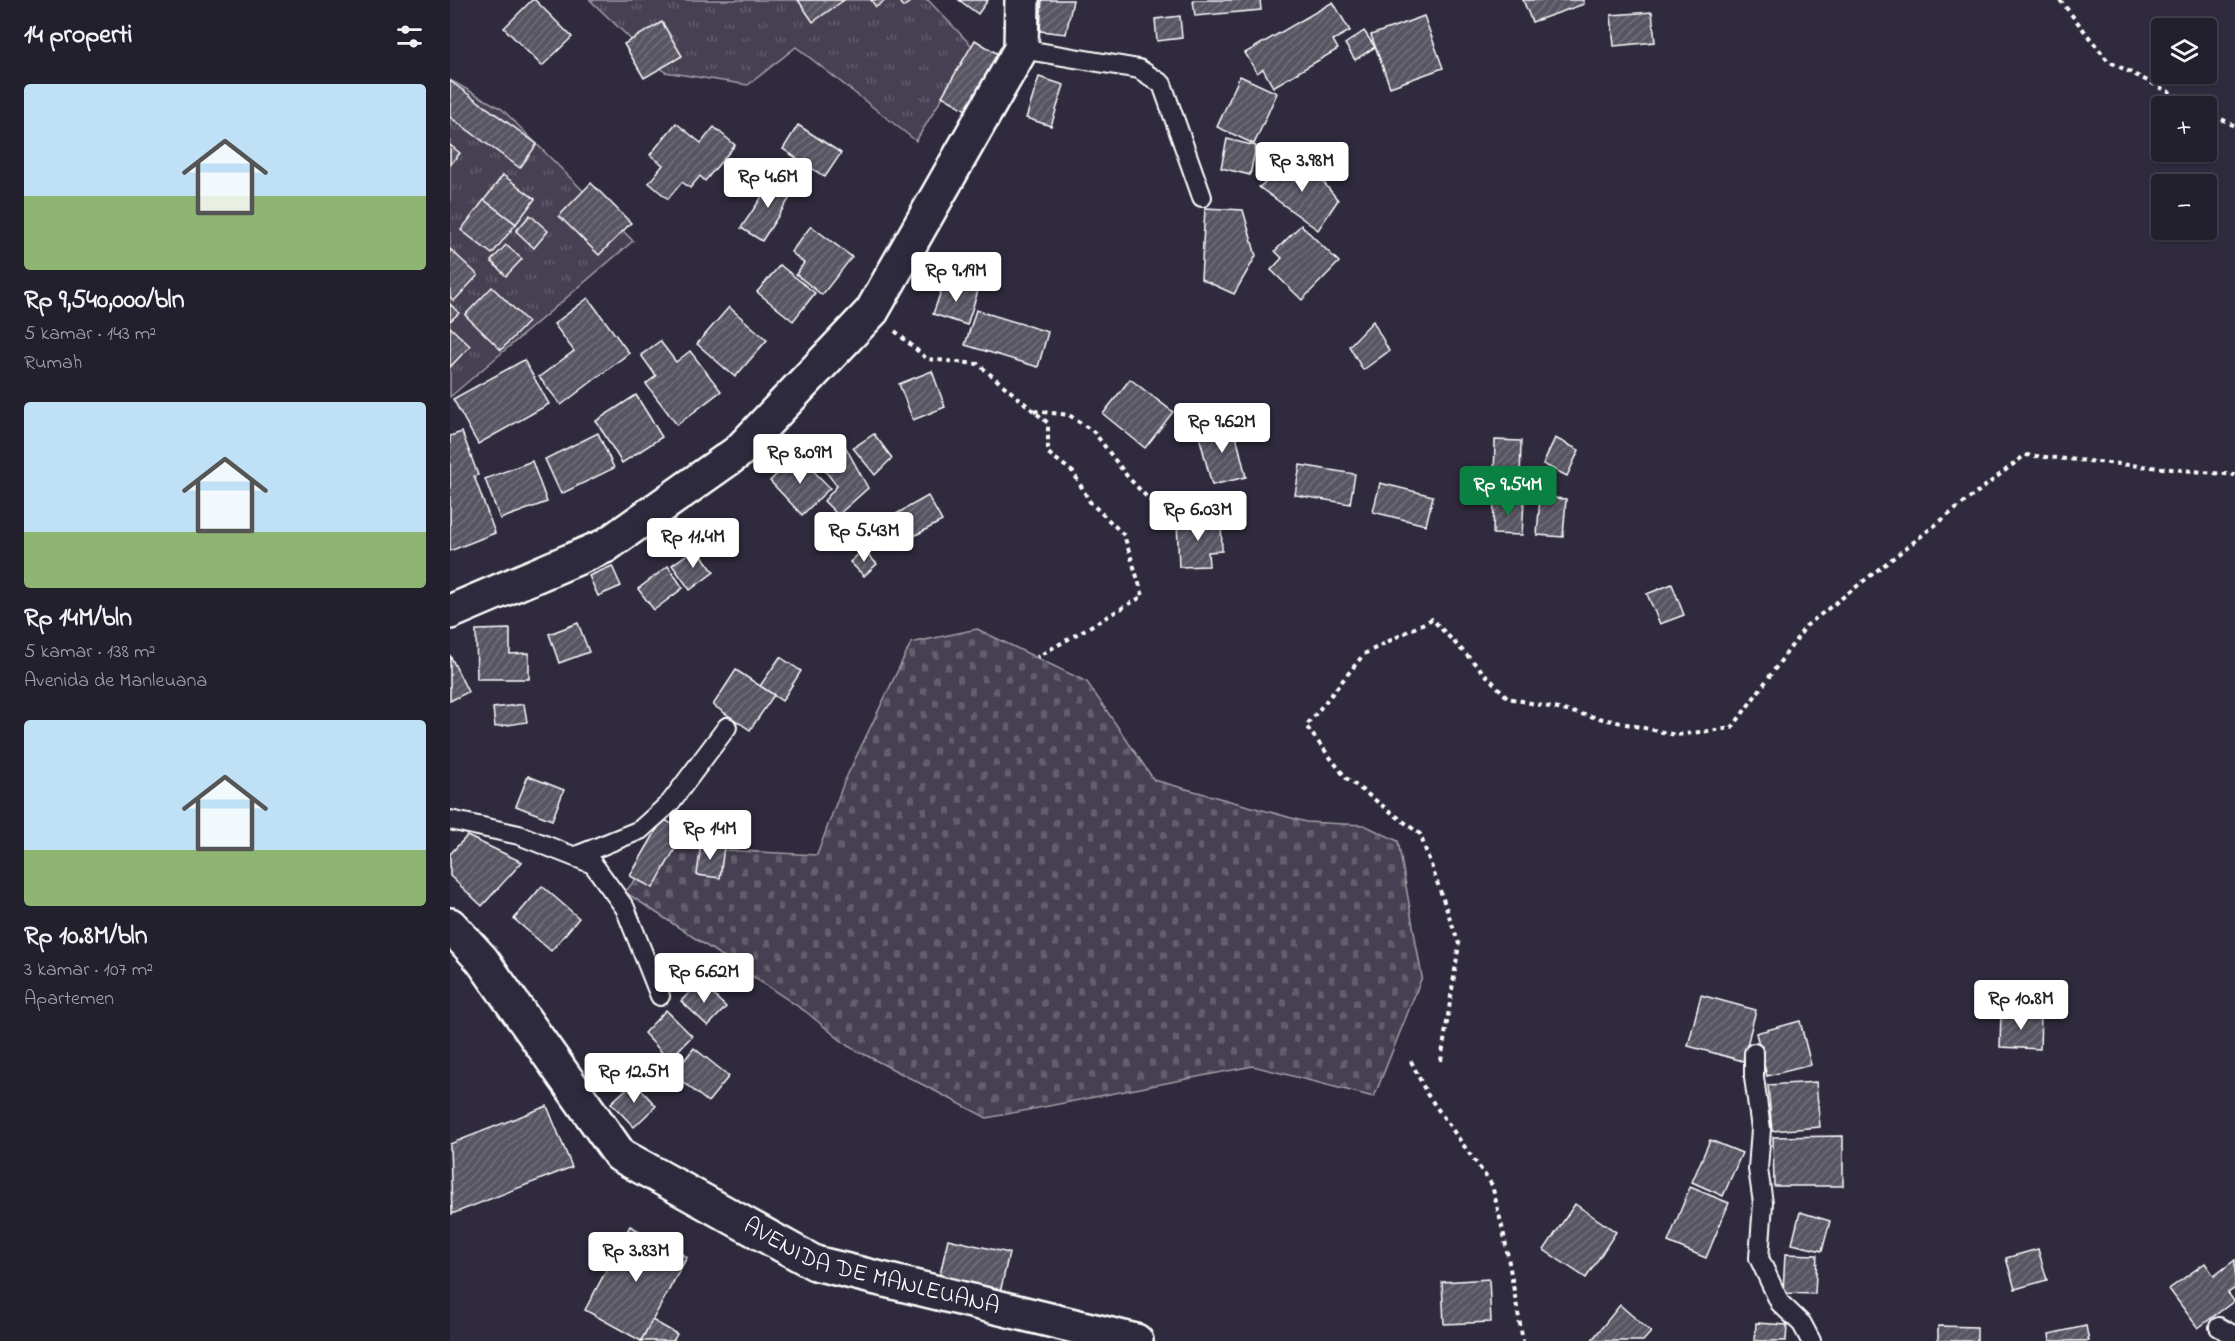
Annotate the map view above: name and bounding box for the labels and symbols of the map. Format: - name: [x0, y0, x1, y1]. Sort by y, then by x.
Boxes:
- pin: Rp 3.98M: [1240, 142, 1364, 193]
- pin: Rp 4.6M: [713, 158, 823, 209]
- pin: Rp 9.19M: [894, 252, 1018, 303]
- pin: Rp 9.62M: [1160, 403, 1284, 454]
- pin: Rp 8.09M: [738, 434, 862, 485]
- pin: Rp 9.54M: [1446, 466, 1570, 517]
- pin: Rp 6.03M: [1136, 491, 1260, 542]
- pin: Rp 5.43M: [802, 512, 926, 563]
- pin: Rp 11.4M: [631, 518, 755, 569]
- pin: Rp 14M: [661, 810, 759, 861]
- pin: Rp 6.62M: [642, 953, 766, 1004]
- pin: Rp 10.8M: [1959, 980, 2083, 1031]
- pin: Rp 12.5M: [572, 1053, 696, 1104]
- street label: AVENIDA DE MANLEUANA: [737, 1209, 1003, 1325]
- pin: Rp 3.83M: [574, 1232, 698, 1283]

